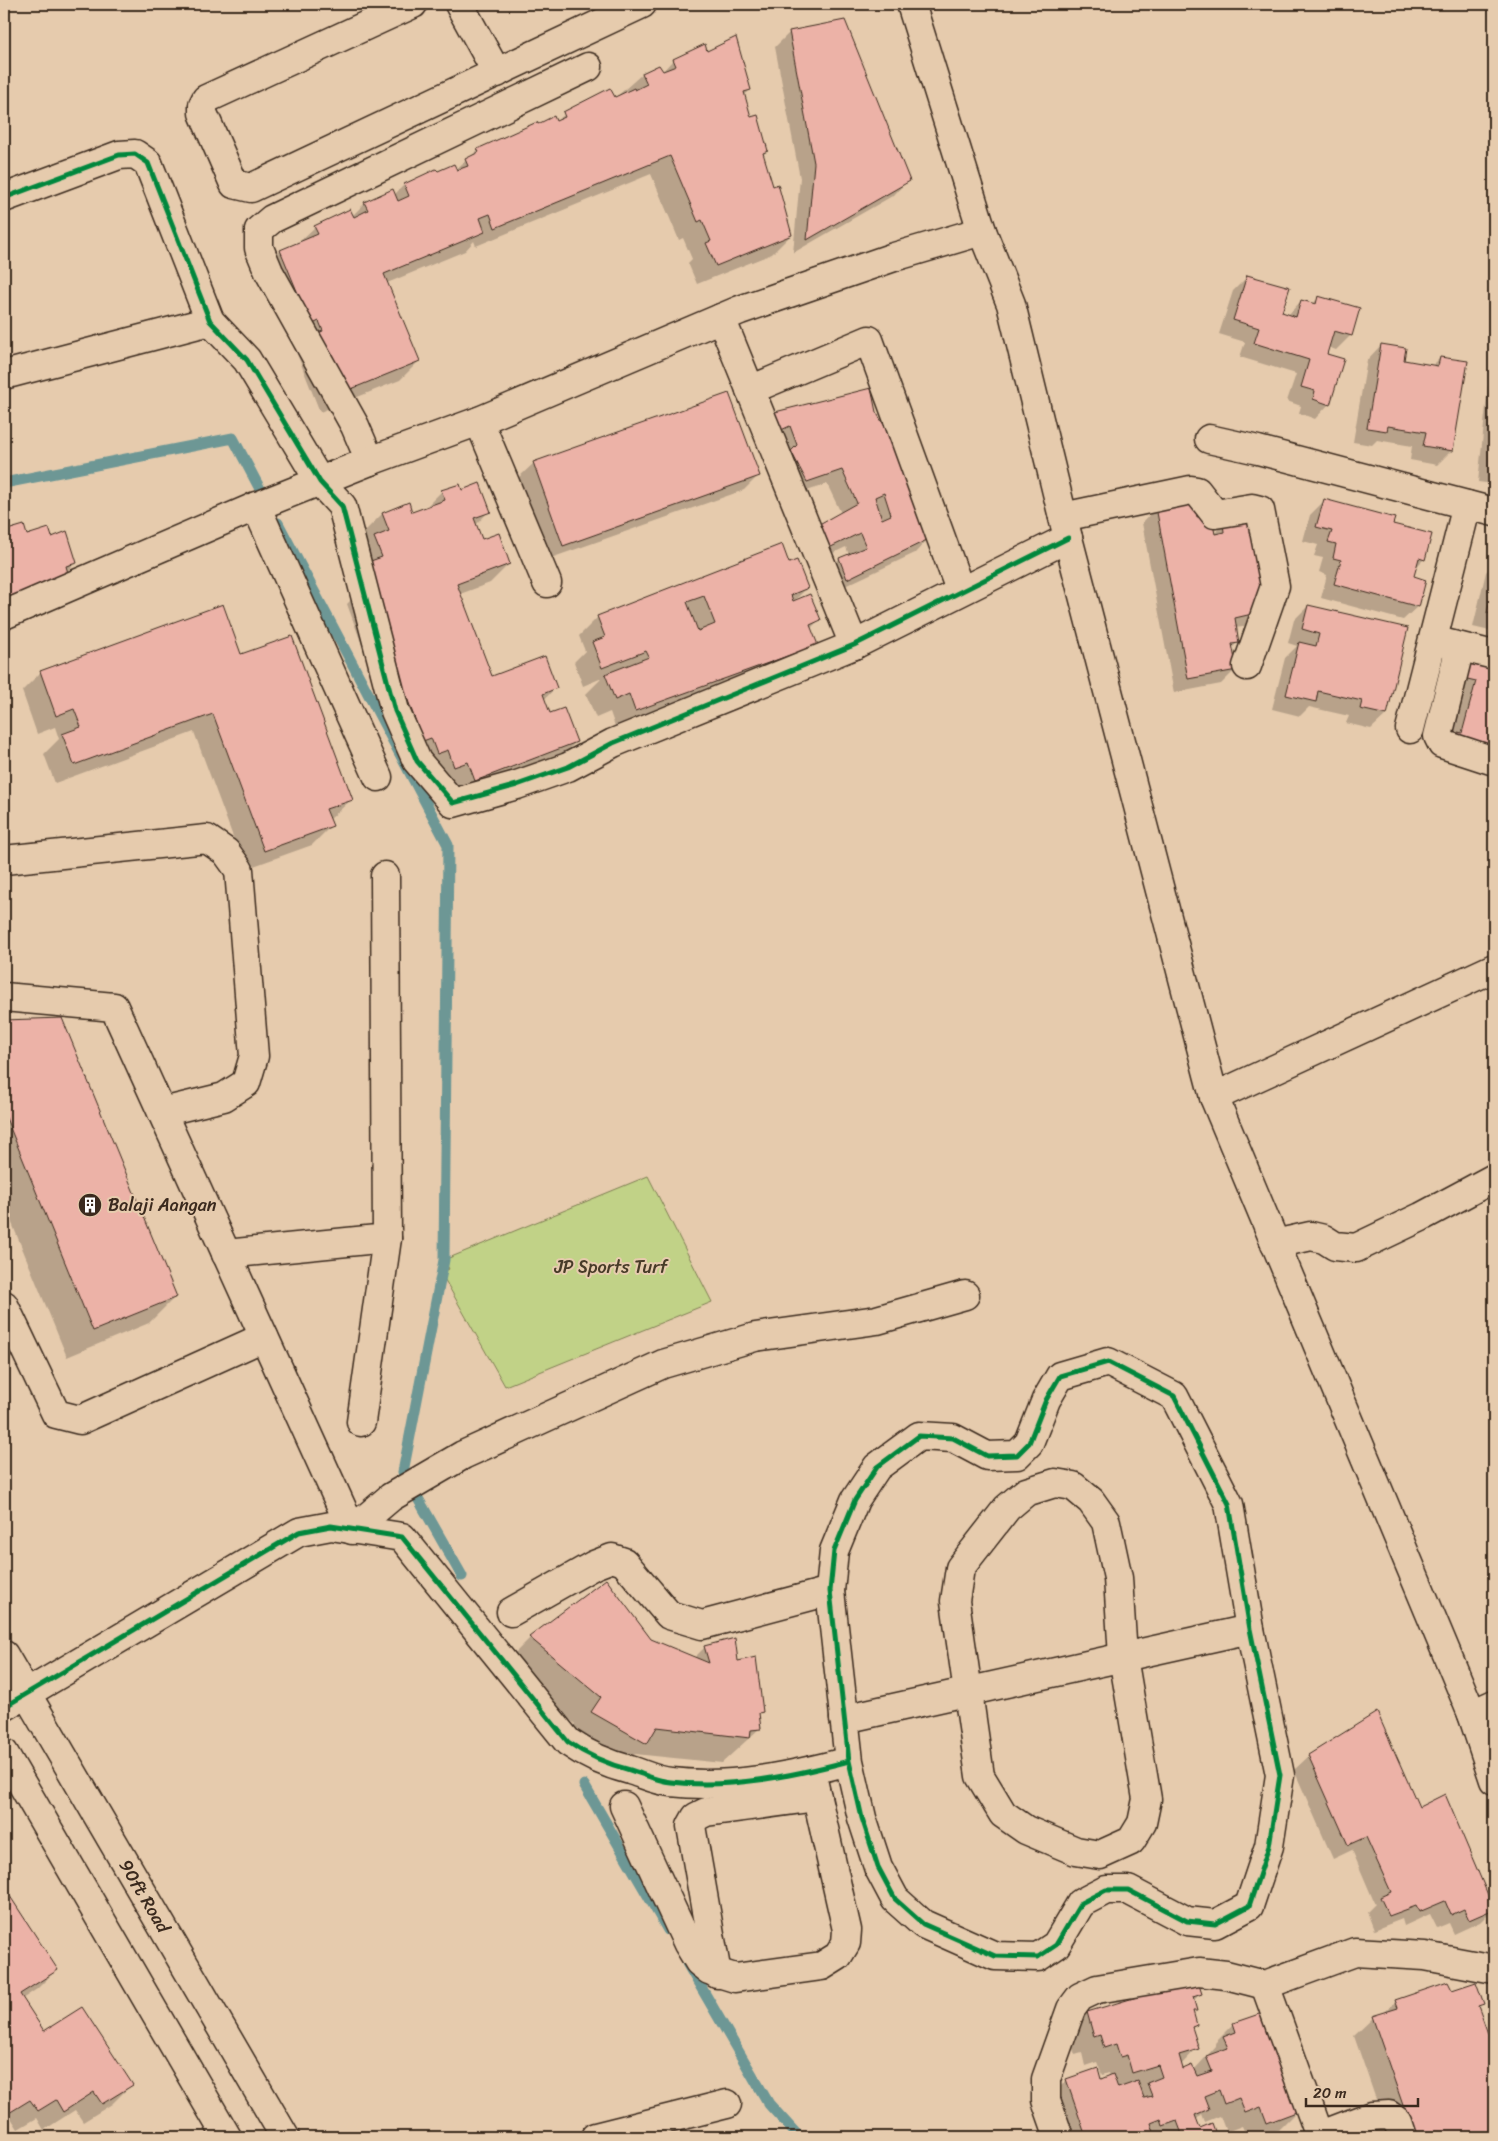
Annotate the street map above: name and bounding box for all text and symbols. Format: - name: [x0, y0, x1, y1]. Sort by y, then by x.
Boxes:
- place label: Balaji Aangan: [108, 1189, 217, 1221]
- building icon: Balaji Aangan: [77, 1192, 103, 1218]
- park label: JP Sports Turf: [554, 1251, 670, 1283]
- street label: 90ft Road: [110, 1853, 179, 1940]
- scale bar: [1306, 2076, 1418, 2108]
- text: 20 m: [1313, 2080, 1347, 2106]

